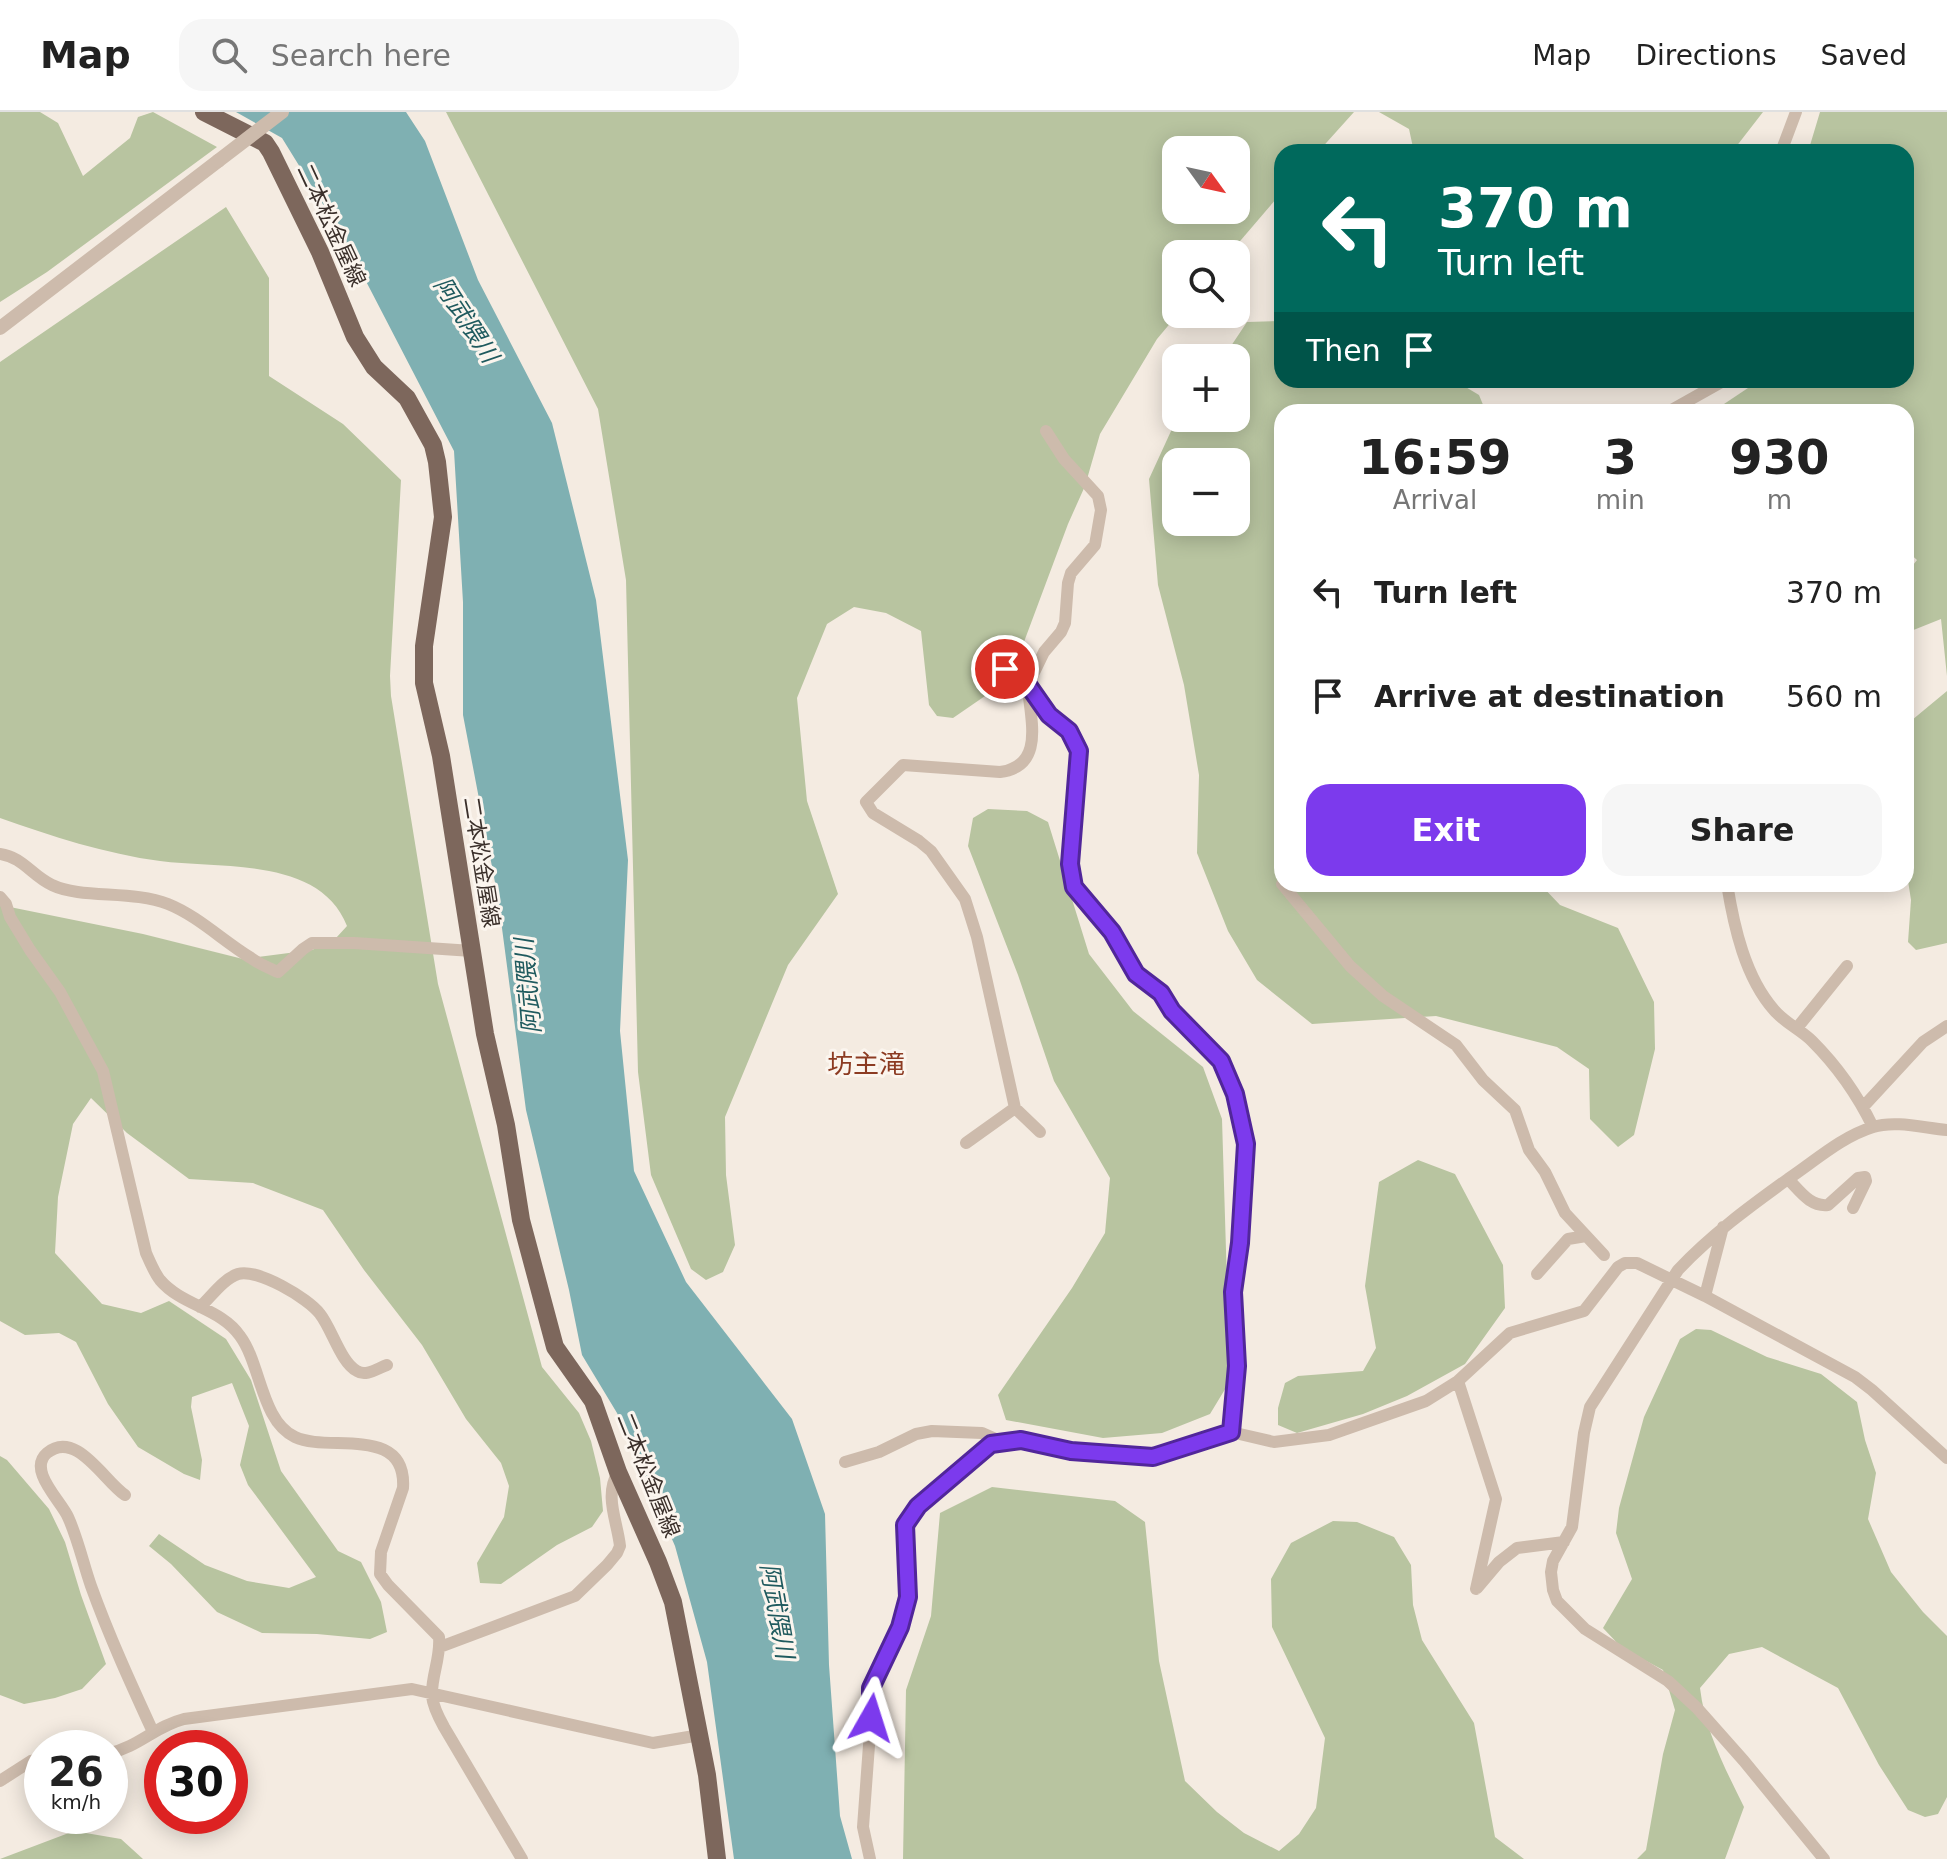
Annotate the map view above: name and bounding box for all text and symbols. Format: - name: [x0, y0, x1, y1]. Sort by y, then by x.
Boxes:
- search box: [179, 19, 739, 91]
- text: Map: [40, 33, 131, 77]
- icon: search: [207, 33, 251, 77]
- text: Search here: [271, 38, 451, 73]
- text: Map: [1532, 39, 1591, 72]
- text: Directions: [1635, 39, 1776, 72]
- text: Saved: [1820, 39, 1907, 72]
- north arrow: [1162, 136, 1250, 224]
- map controls: [1162, 136, 1250, 536]
- street label: 二本松金屋線: [292, 160, 371, 290]
- text: 370 m: [1438, 175, 1633, 240]
- icon: left: [1306, 176, 1410, 280]
- button: search: [1162, 240, 1250, 328]
- text: Turn left: [1438, 242, 1584, 283]
- water label: 阿武隈川: [428, 272, 506, 370]
- icon: arrive: [1397, 328, 1441, 372]
- text: Then: [1306, 333, 1381, 368]
- button: +: [1162, 344, 1250, 432]
- text: 16:59: [1358, 429, 1511, 485]
- text: 3: [1604, 429, 1637, 485]
- text: 930: [1729, 429, 1829, 485]
- button: −: [1162, 448, 1250, 536]
- text: Arrival: [1393, 485, 1477, 515]
- text: min: [1596, 485, 1645, 515]
- text: m: [1767, 485, 1792, 515]
- icon: left: [1306, 570, 1350, 614]
- text: Turn left: [1374, 575, 1517, 610]
- text: 370 m: [1786, 575, 1882, 610]
- pin: [971, 635, 1039, 703]
- icon: arrive: [983, 647, 1027, 691]
- icon: arrive: [1306, 674, 1350, 718]
- text: Arrive at destination: [1374, 679, 1725, 714]
- text: 560 m: [1786, 679, 1882, 714]
- button: Exit: [1306, 784, 1586, 876]
- button: Share: [1602, 784, 1882, 876]
- street label: 二本松金屋線: [459, 795, 504, 929]
- water label: 阿武隈川: [510, 934, 546, 1035]
- district label: 坊主滝: [827, 1049, 905, 1079]
- street label: 二本松金屋線: [612, 1409, 685, 1541]
- water label: 阿武隈川: [755, 1561, 800, 1664]
- position arrow: [829, 1676, 913, 1760]
- speed limit sign: 30: [144, 1730, 248, 1834]
- text: 26: [48, 1749, 104, 1795]
- text: km/h: [51, 1790, 101, 1814]

